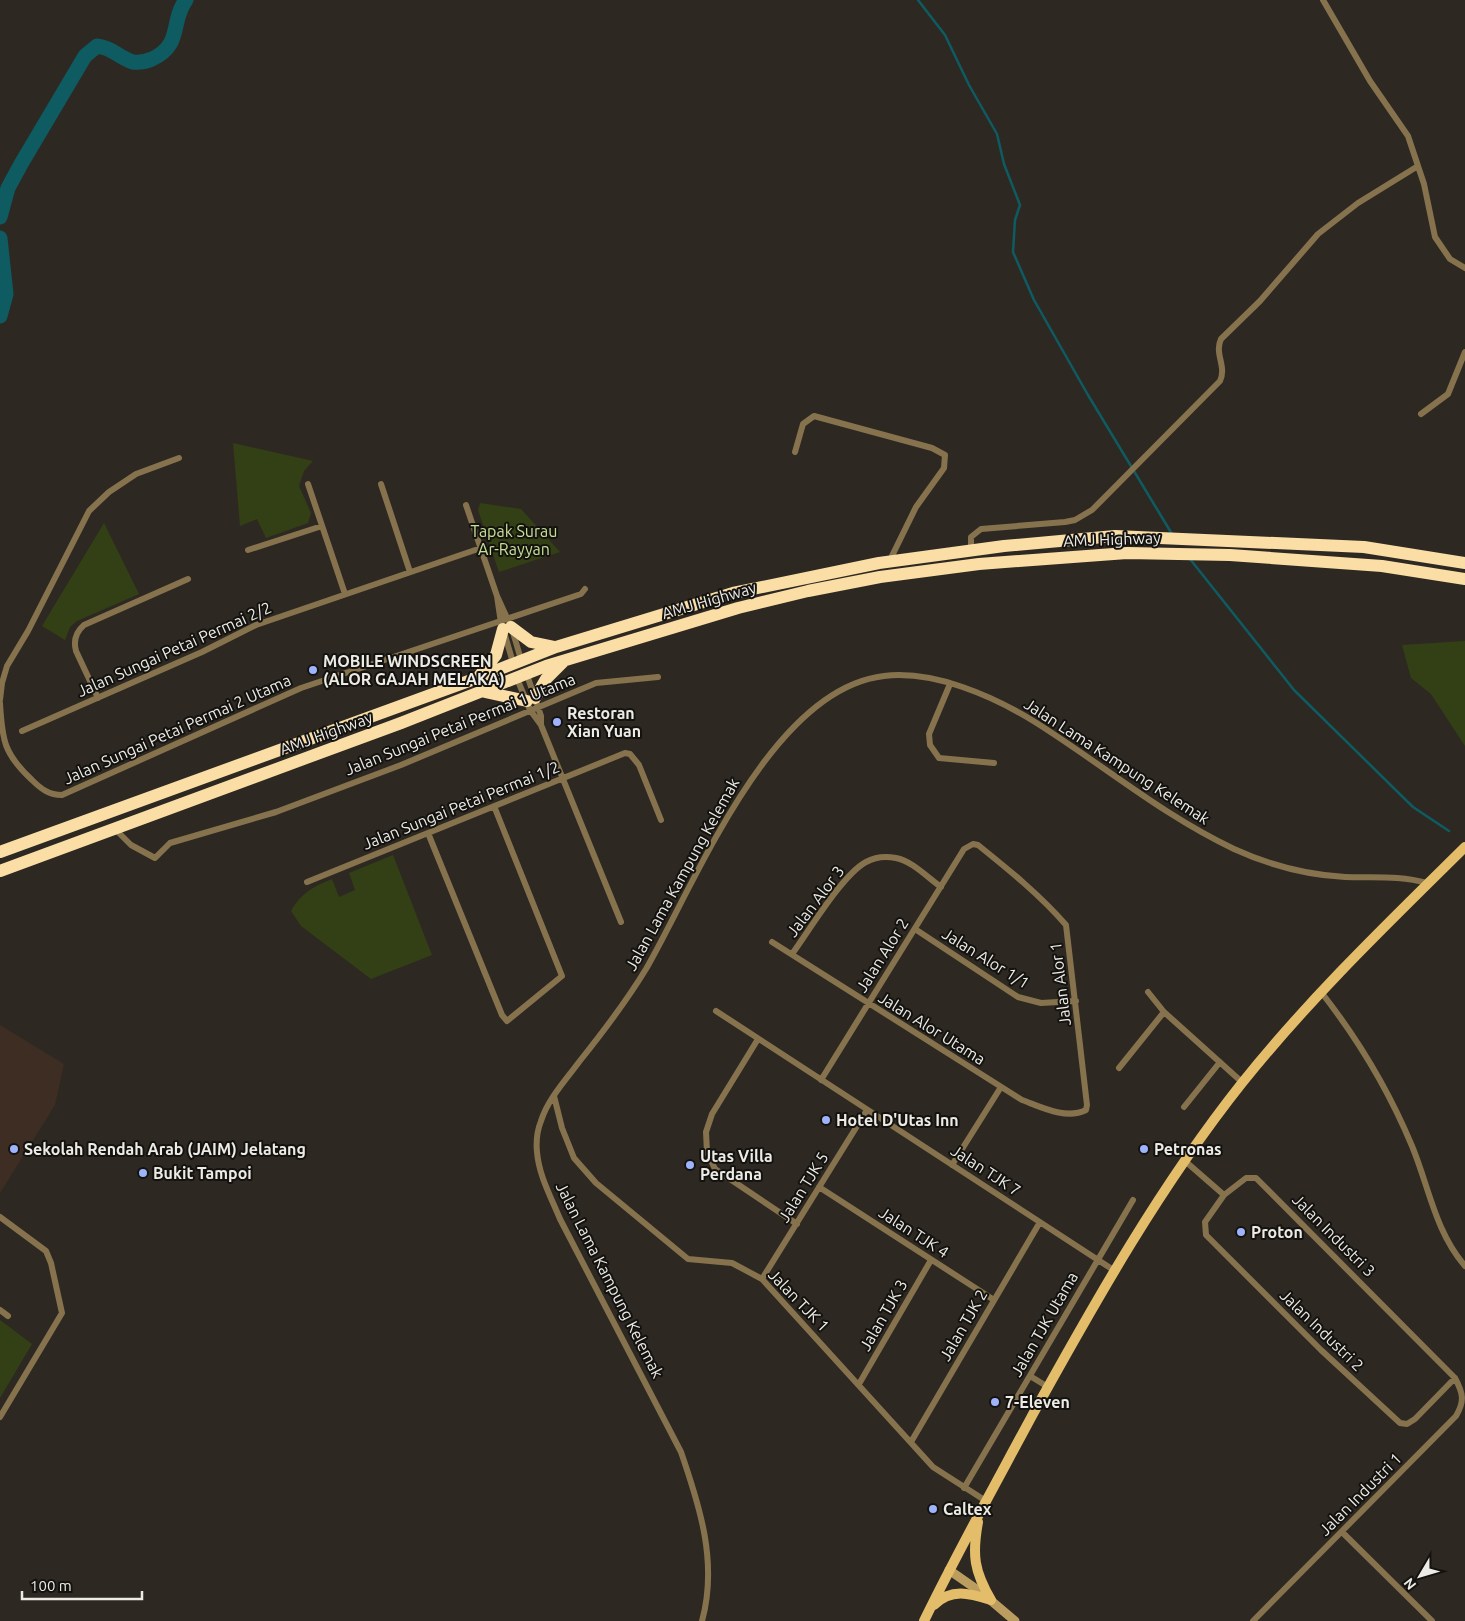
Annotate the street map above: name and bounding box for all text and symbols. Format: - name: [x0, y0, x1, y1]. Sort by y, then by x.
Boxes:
- park label: Tapak Surau Ar-Rayyan: [471, 522, 557, 558]
- street label: AMJ Highway: [1063, 528, 1161, 550]
- street label: AMJ Highway: [660, 578, 759, 622]
- street label: Jalan Sungai Petai Permai 2/2: [74, 598, 274, 700]
- place label: MOBILE WINDSCREEN (ALOR GAJAH MELAKA): [323, 652, 505, 689]
- marker: MOBILE WINDSCREEN (ALOR GAJAH MELAKA): [307, 664, 319, 676]
- street label: Jalan Sungai Petai Permai 1 Utama: [342, 669, 578, 779]
- street label: Jalan Sungai Petai Permai 2 Utama: [61, 671, 293, 787]
- street label: Jalan Lama Kampung Kelemak: [1021, 694, 1213, 828]
- place label: Restoran Xian Yuan: [567, 704, 641, 740]
- street label: AMJ Highway: [277, 708, 375, 758]
- marker: Restoran Xian Yuan: [551, 716, 563, 728]
- street label: Jalan Sungai Petai Permai 1/2: [360, 757, 562, 853]
- street label: Jalan Lama Kampung Kelemak: [621, 775, 743, 973]
- street label: Jalan Alor 3: [783, 862, 847, 940]
- street label: Jalan Alor 2: [852, 915, 912, 995]
- street label: Jalan Alor 1/1: [939, 924, 1033, 992]
- street label: Jalan Alor 1: [1046, 941, 1074, 1027]
- street label: Jalan Alor Utama: [875, 988, 989, 1068]
- place label: Hotel D'Utas Inn: [836, 1111, 959, 1129]
- marker: Hotel D'Utas Inn: [820, 1114, 832, 1126]
- place label: Sekolah Rendah Arab (JAIM) Jelatang: [24, 1140, 306, 1159]
- place label: Petronas: [1154, 1140, 1222, 1158]
- street label: Jalan TJK 7: [948, 1141, 1024, 1199]
- marker: Sekolah Rendah Arab (JAIM) Jelatang: [8, 1143, 20, 1155]
- marker: Petronas: [1138, 1143, 1150, 1155]
- place label: Utas Villa Perdana: [700, 1147, 773, 1183]
- street label: Jalan TJK 5: [774, 1149, 832, 1225]
- marker: Utas Villa Perdana: [684, 1159, 696, 1171]
- place label: Bukit Tampoi: [153, 1164, 252, 1182]
- marker: Bukit Tampoi: [137, 1167, 149, 1179]
- street label: Jalan Lama Kampung Kelemak: [553, 1179, 667, 1381]
- street label: Jalan Industri 3: [1289, 1190, 1379, 1280]
- street label: Jalan TJK 4: [876, 1203, 952, 1261]
- place label: Proton: [1251, 1223, 1303, 1241]
- marker: Proton: [1235, 1226, 1247, 1238]
- street label: Jalan TJK 1: [765, 1265, 833, 1335]
- street label: Jalan TJK Utama: [1007, 1269, 1081, 1379]
- street label: Jalan TJK 3: [855, 1276, 911, 1354]
- street label: Jalan TJK 2: [935, 1286, 991, 1364]
- street label: Jalan Industri 2: [1277, 1286, 1367, 1374]
- place label: 7-Eleven: [1005, 1393, 1070, 1411]
- marker: 7-Eleven: [989, 1396, 1001, 1408]
- street label: Jalan Industri 1: [1315, 1449, 1405, 1539]
- place label: Caltex: [943, 1500, 992, 1518]
- marker: Caltex: [927, 1503, 939, 1515]
- north arrow: [1395, 1551, 1445, 1601]
- scale bar: [22, 1568, 142, 1600]
- text: N: [1400, 1575, 1419, 1593]
- text: 100 m: [30, 1577, 72, 1594]

